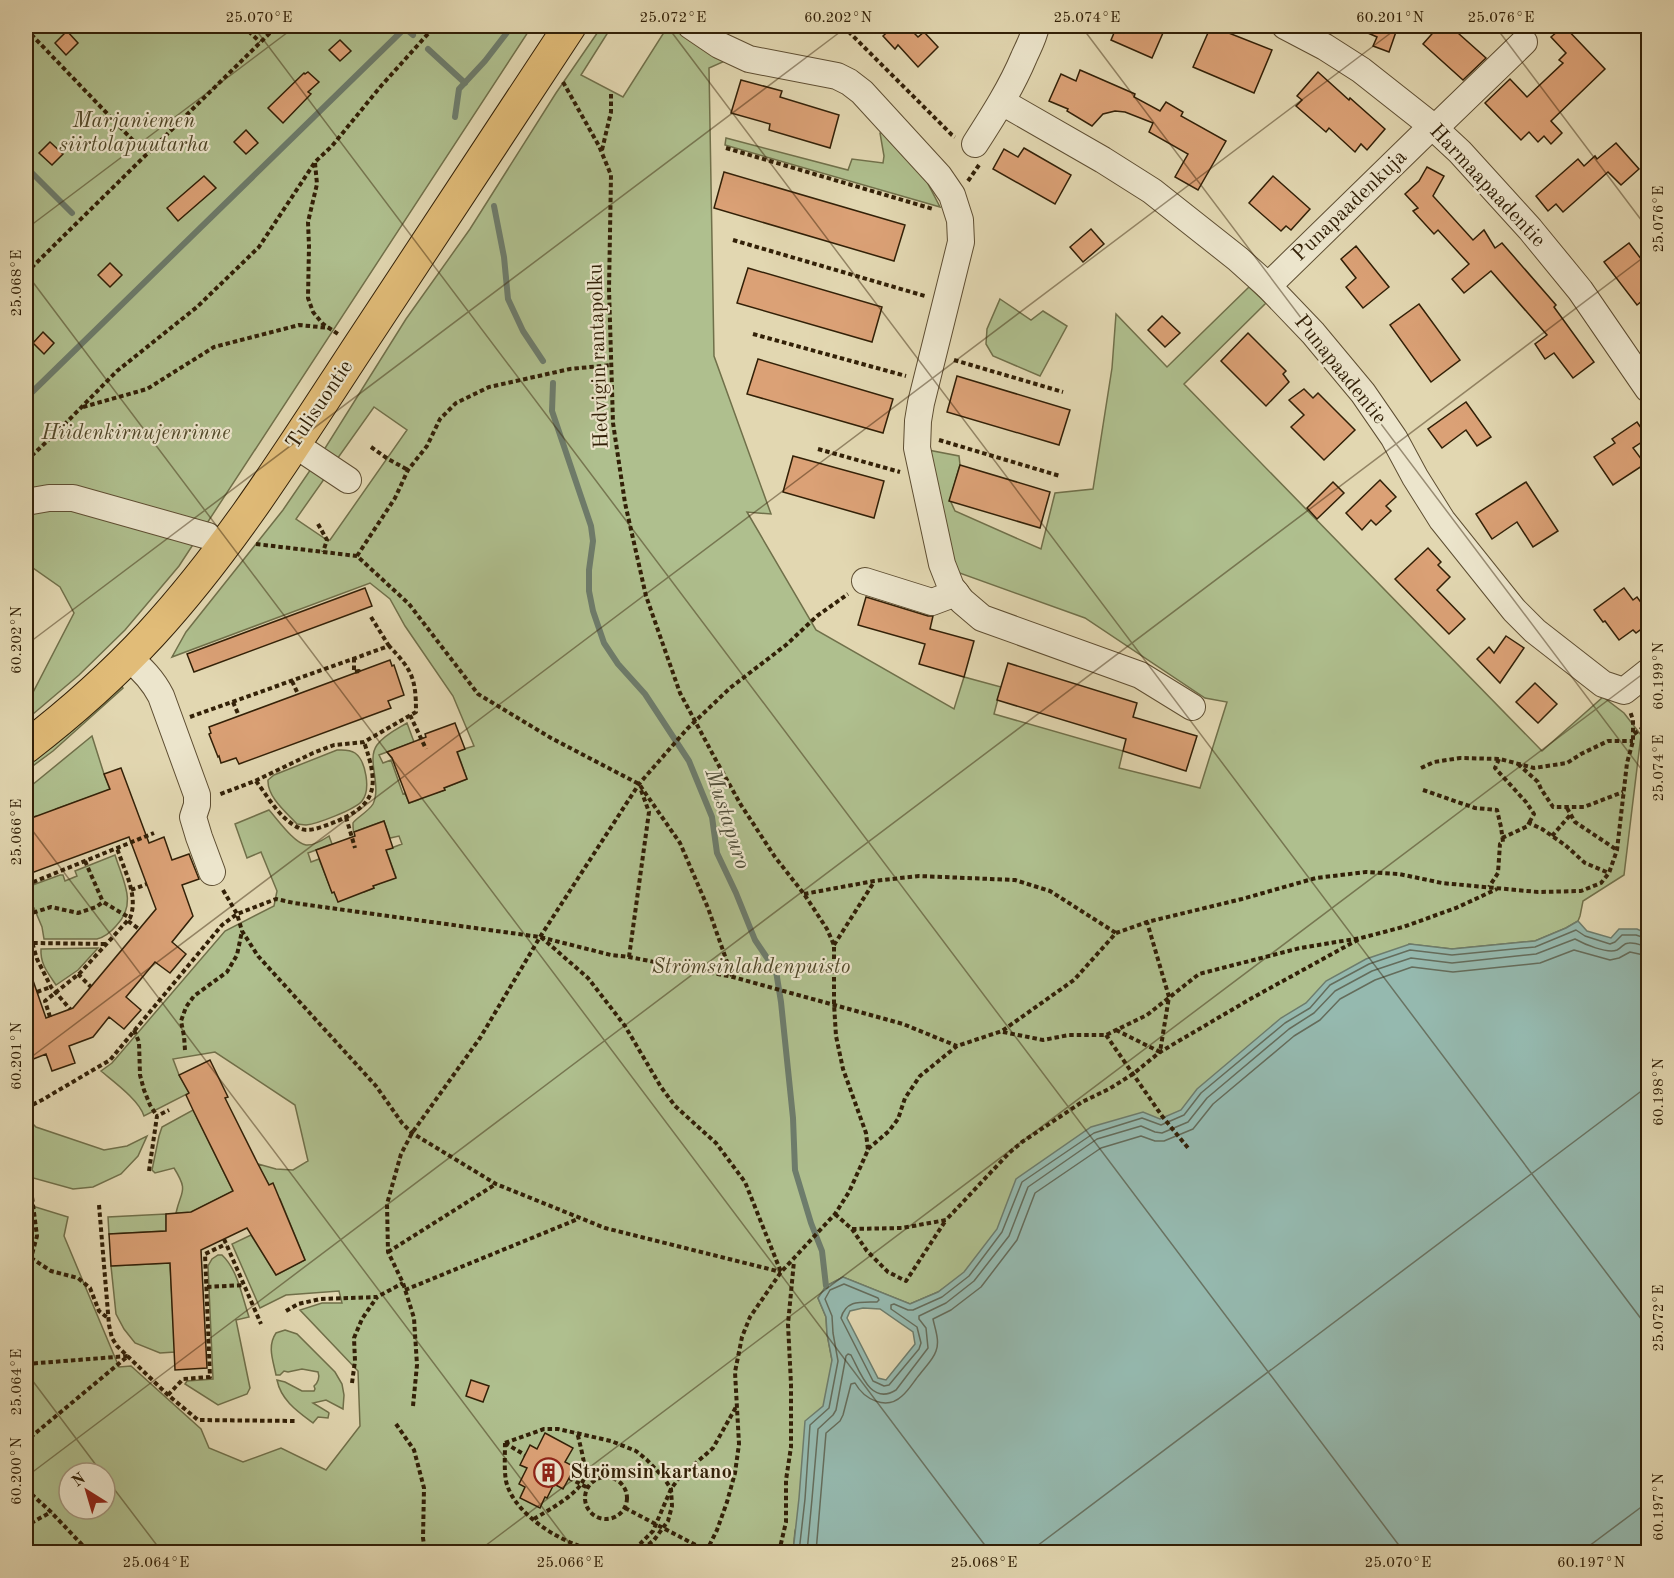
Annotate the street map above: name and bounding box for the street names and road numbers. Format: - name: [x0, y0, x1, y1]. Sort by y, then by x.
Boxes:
- street label: Harmaapaadentie: [1425, 121, 1549, 251]
- street label: Punapaadenkuja: [1289, 146, 1411, 266]
- street label: Hedvigin rantapolku: [585, 263, 613, 449]
- street label: Punapaadentie: [1290, 312, 1390, 428]
- street label: Tulisuontie: [283, 357, 357, 453]

